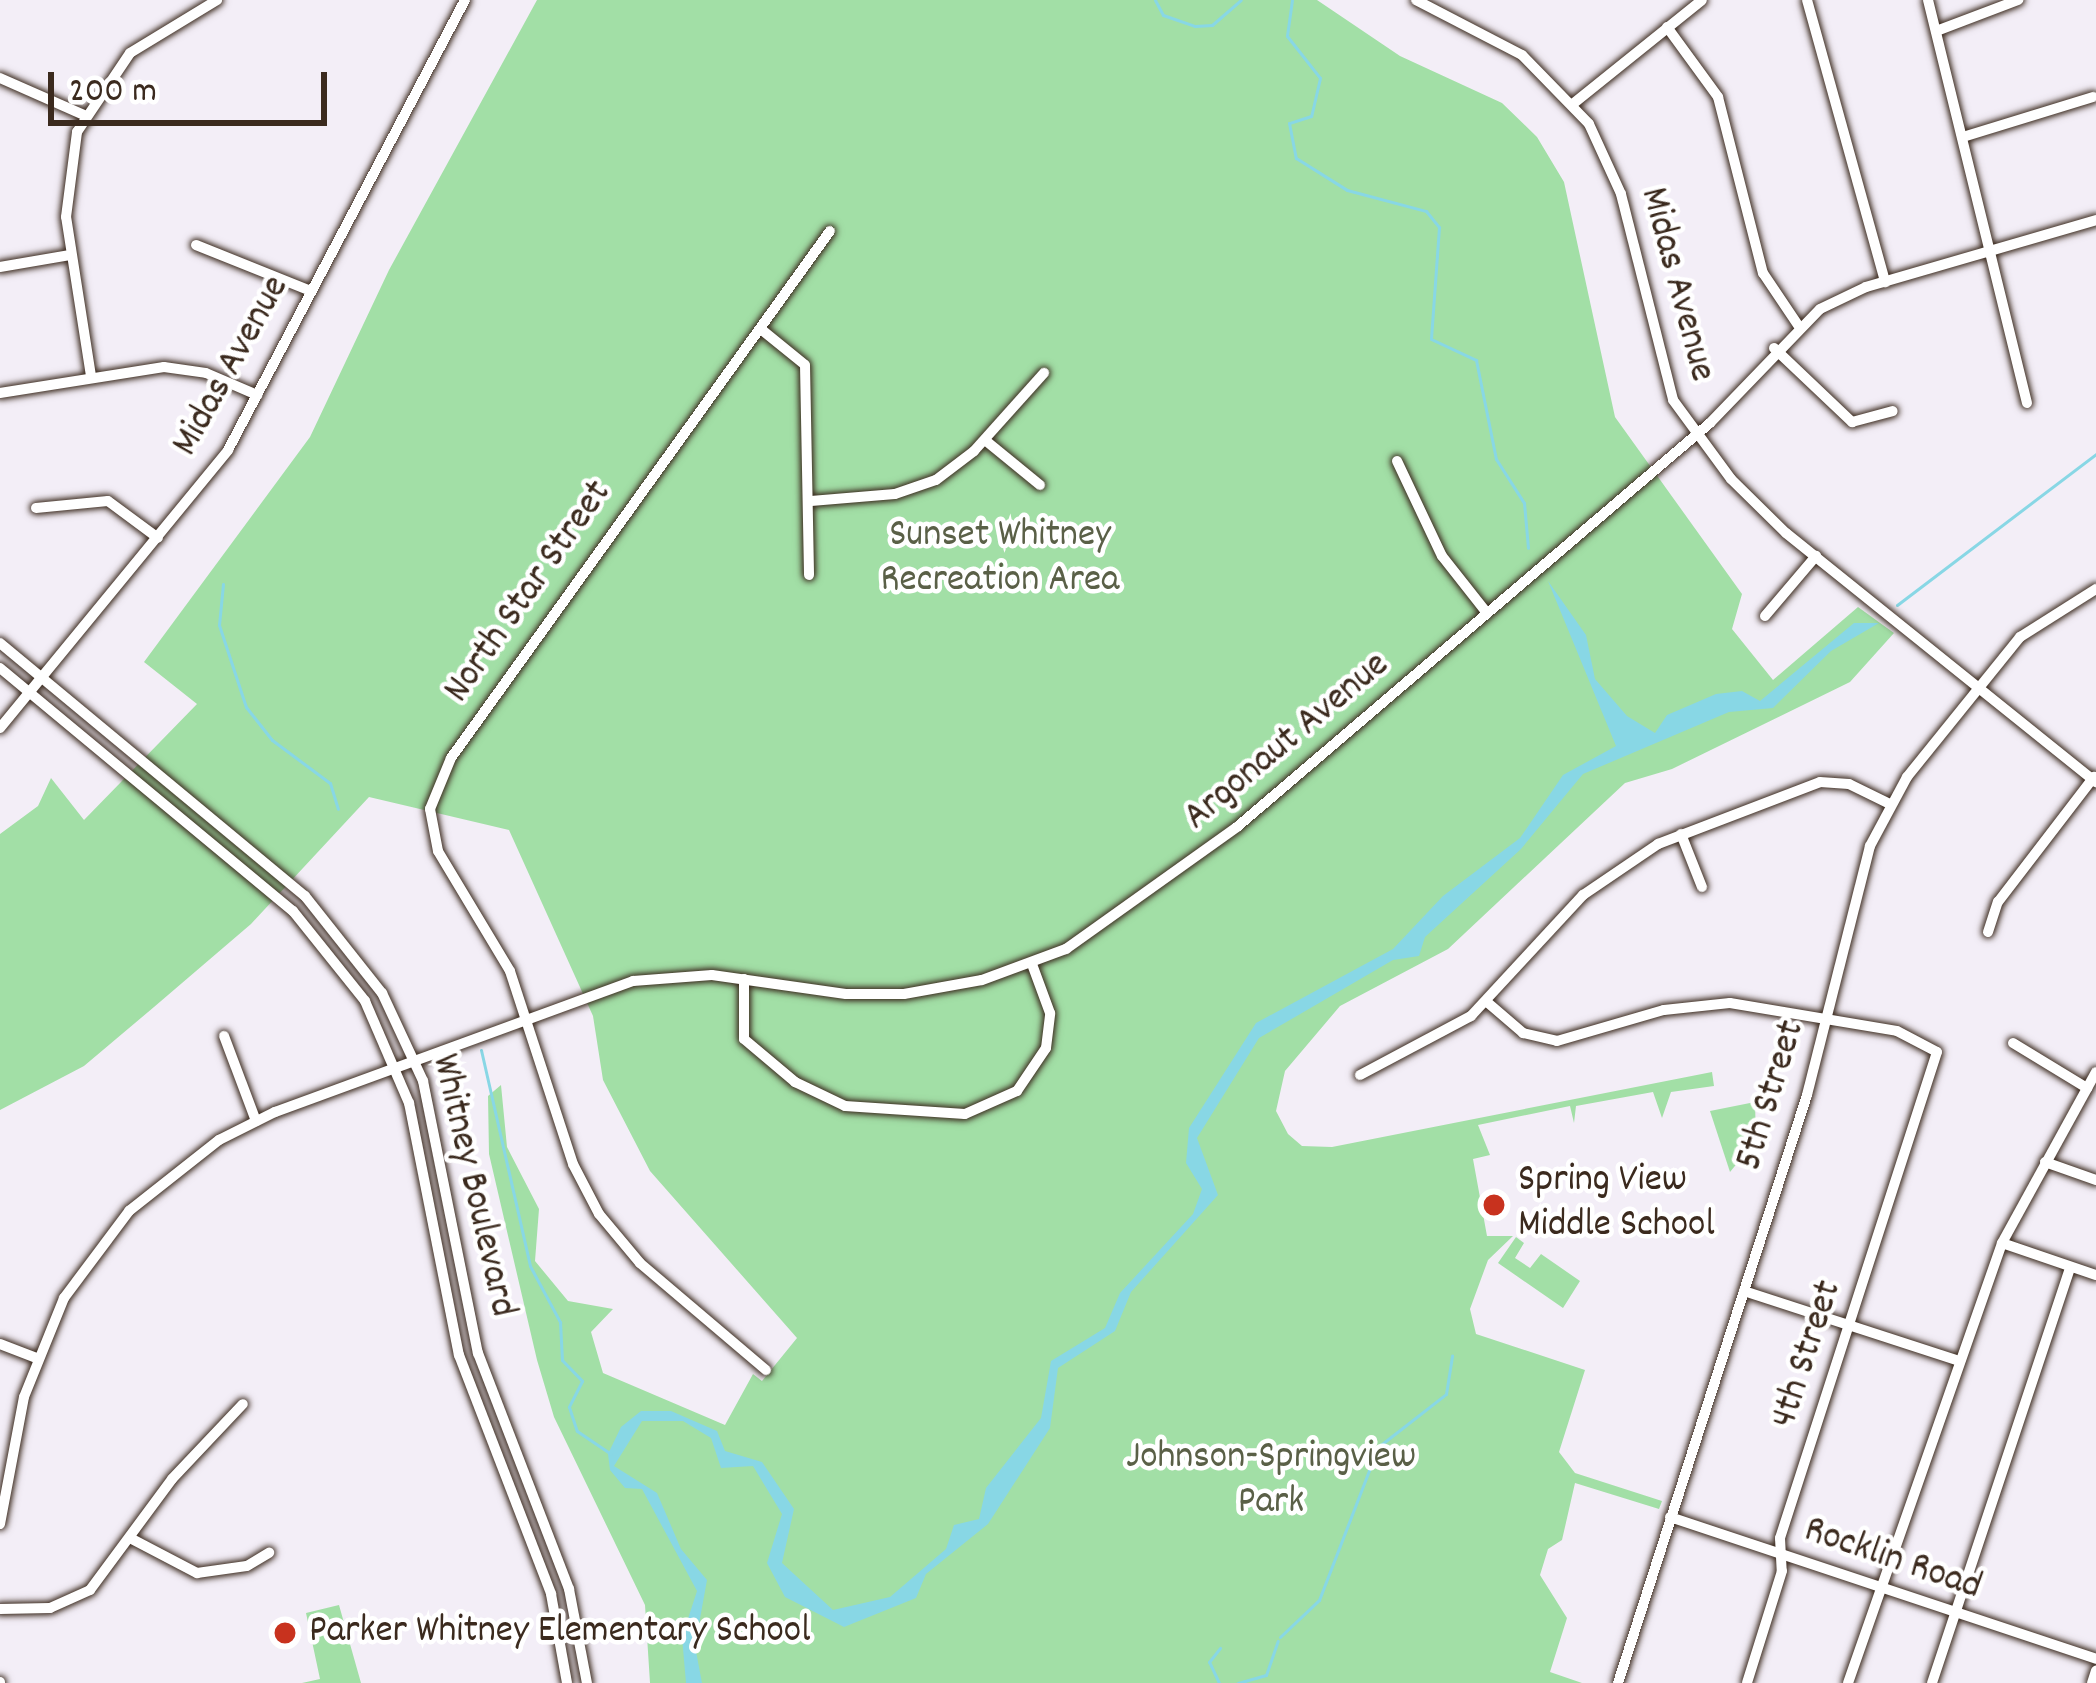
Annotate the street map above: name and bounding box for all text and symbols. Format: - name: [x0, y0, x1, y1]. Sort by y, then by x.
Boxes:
- scale bar: [54, 48, 333, 122]
- text: 200 m: [69, 67, 157, 119]
- street label: Midas Avenue: [1627, 183, 1723, 387]
- street label: Midas Avenue: [164, 269, 302, 465]
- street label: North Star Street: [436, 473, 624, 713]
- park label: Sunset Whitney Recreation Area: [881, 515, 1119, 606]
- street label: Argonaut Avenue: [1176, 644, 1400, 842]
- street label: 5th Street: [1728, 1016, 1818, 1176]
- street label: Whitney Boulevard: [418, 1050, 524, 1322]
- place label: Spring View Middle School: [1518, 1160, 1715, 1251]
- marker: Spring View Middle School: [1481, 1192, 1507, 1218]
- street label: 4th Street: [1763, 1275, 1855, 1435]
- park label: Johnson-Springview Park: [1126, 1437, 1416, 1528]
- street label: Rocklin Road: [1797, 1509, 1987, 1613]
- place label: Parker Whitney Elementary School: [309, 1610, 810, 1656]
- marker: Parker Whitney Elementary School: [272, 1620, 298, 1646]

